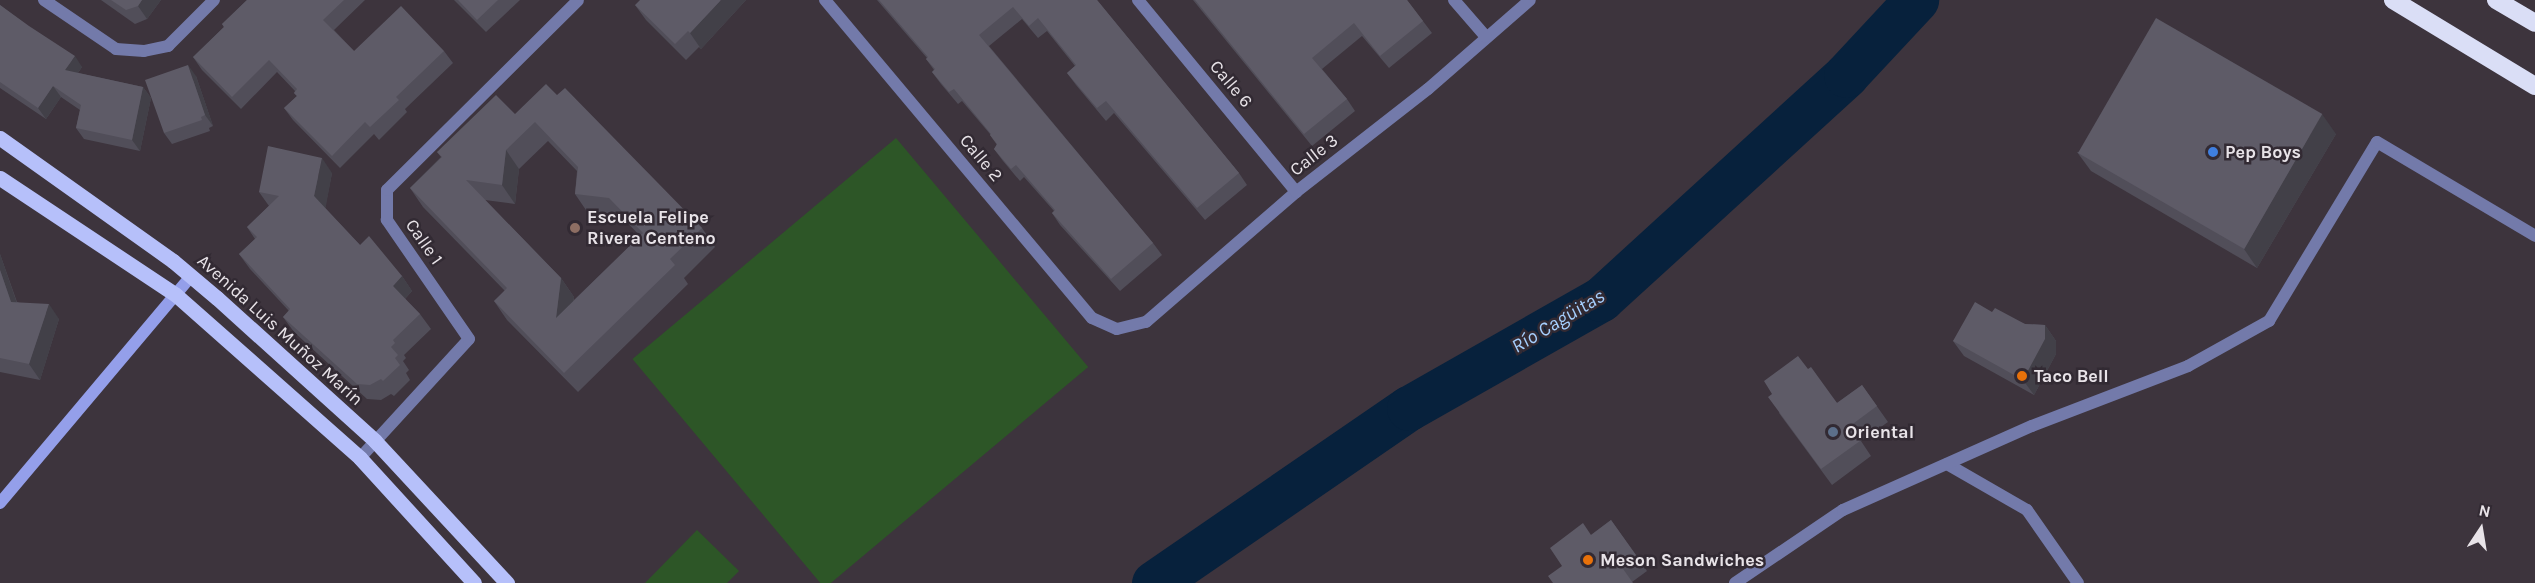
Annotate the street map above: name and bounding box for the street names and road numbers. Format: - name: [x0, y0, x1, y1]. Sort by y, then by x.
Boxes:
- street label: Calle 6: [1205, 56, 1257, 112]
- street label: Calle 2: [955, 130, 1007, 186]
- street label: Calle 3: [1286, 130, 1342, 180]
- street label: Calle 1: [401, 215, 447, 269]
- street label: Avenida Luis Muñoz Marín: [193, 250, 367, 410]

